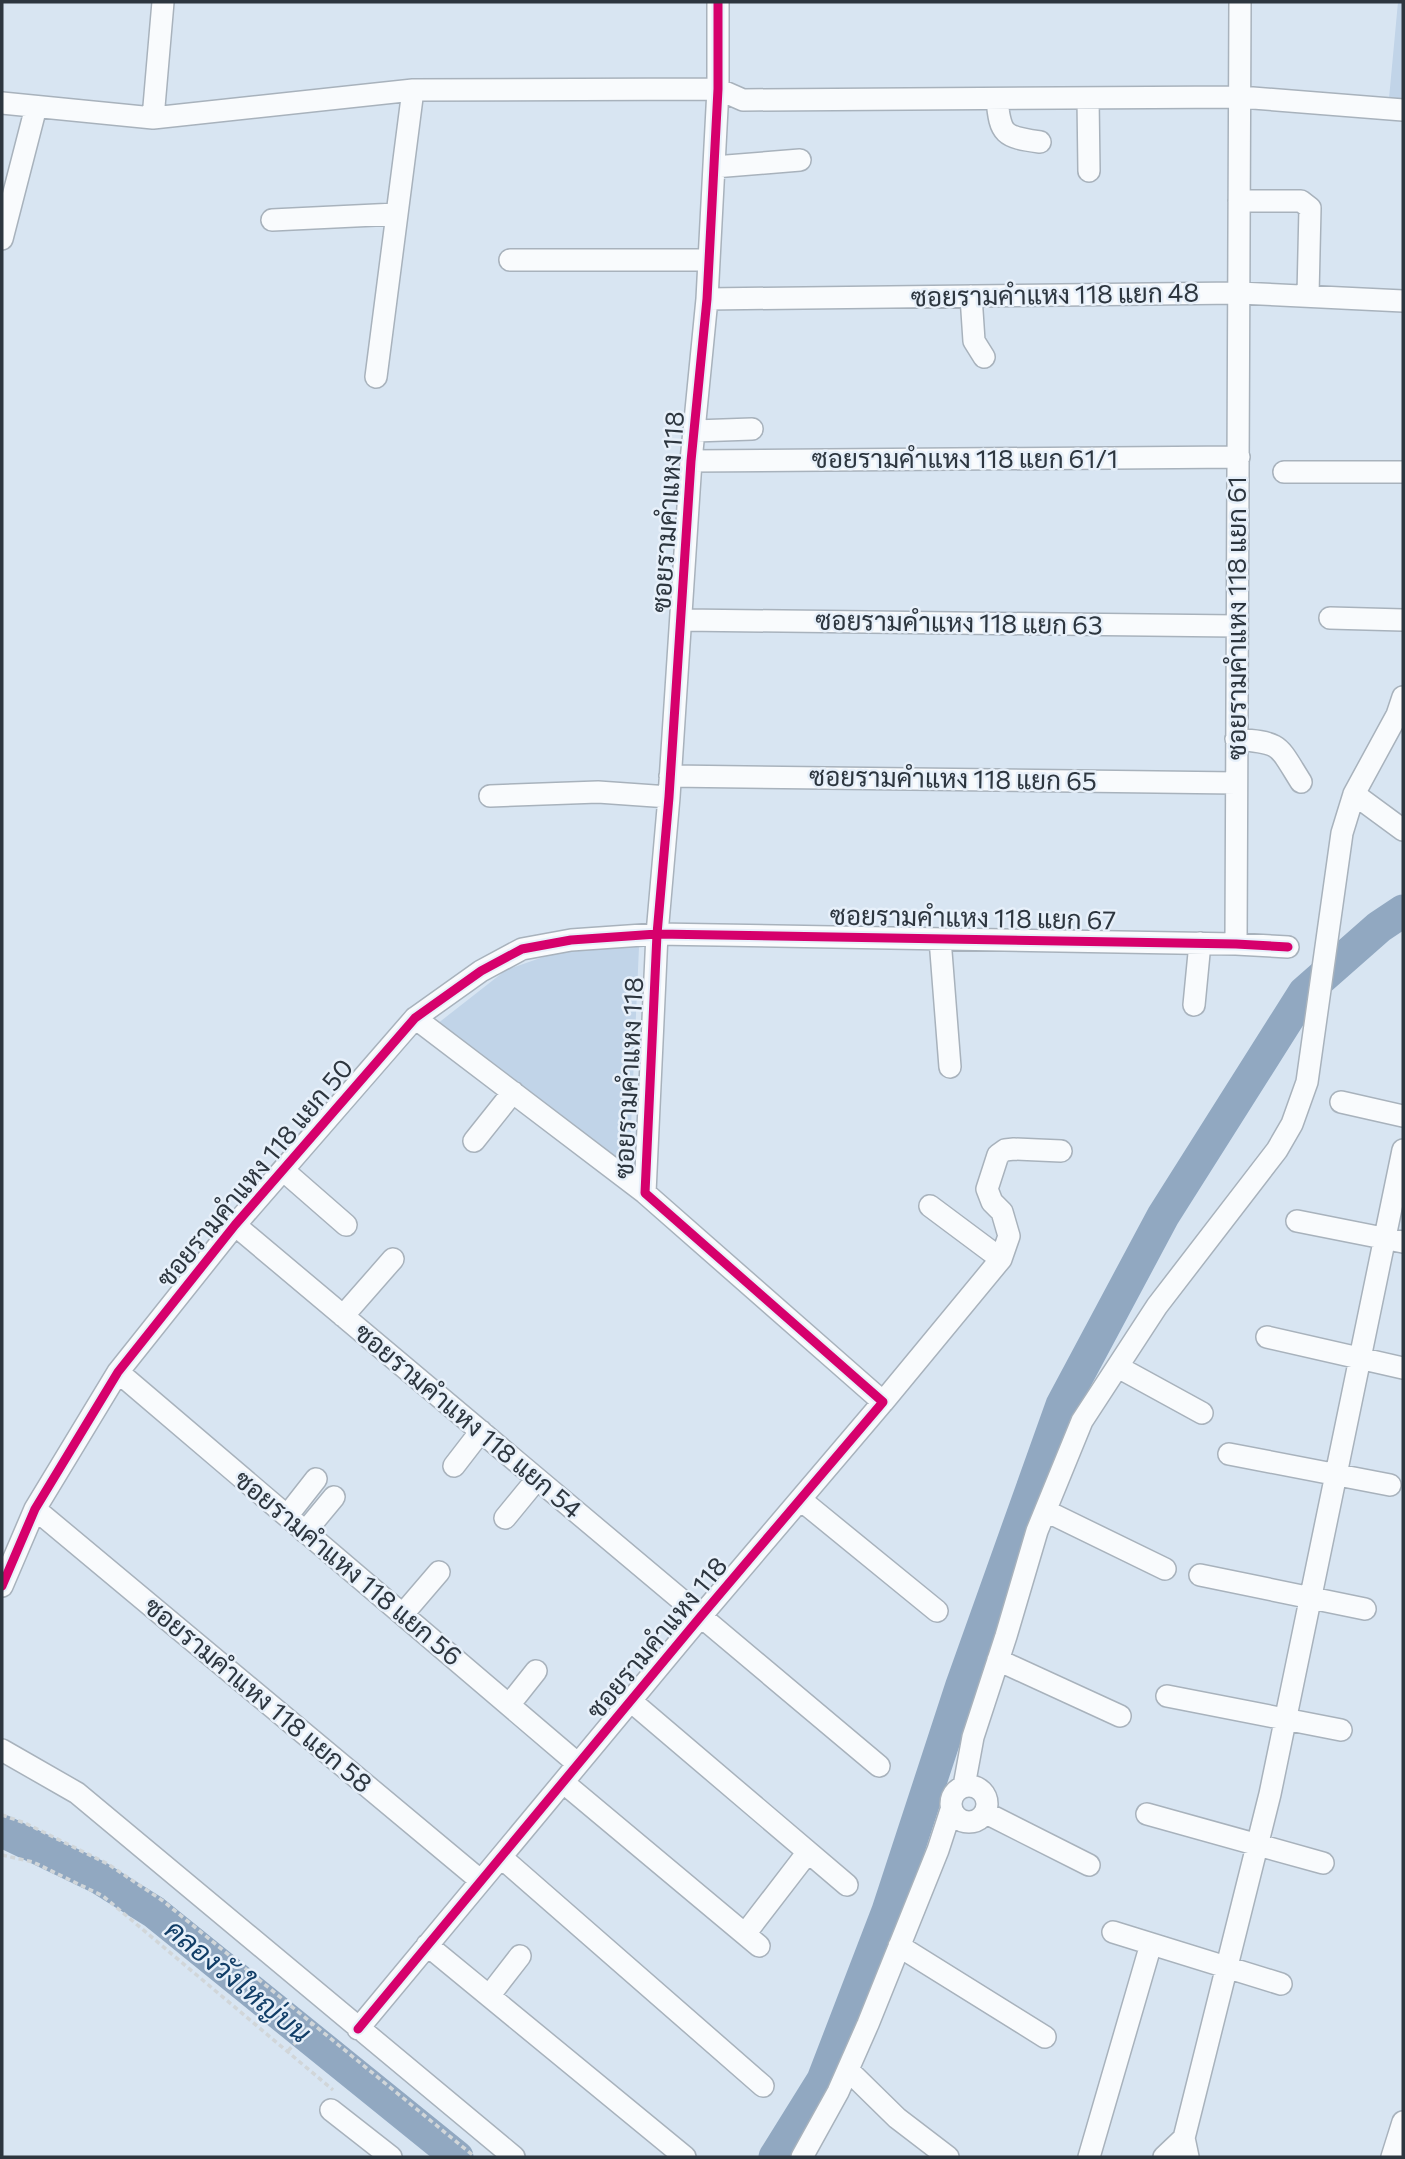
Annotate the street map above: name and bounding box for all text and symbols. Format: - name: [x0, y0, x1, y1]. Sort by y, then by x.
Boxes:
- street label: ซอยรามคำแหง 118 แยก 48: [911, 275, 1199, 312]
- street label: ซอยรามคำแหง 118: [644, 410, 689, 614]
- street label: ซอยรามคำแหง 118 แยก 61/1: [812, 442, 1118, 473]
- street label: ซอยรามคำแหง 118 แยก 61: [1220, 476, 1251, 760]
- street label: ซอยรามคำแหง 118 แยก 63: [815, 603, 1103, 640]
- street label: ซอยรามคำแหง 118 แยก 65: [809, 759, 1097, 796]
- street label: ซอยรามคำแหง 118 แยก 67: [830, 899, 1116, 934]
- street label: ซอยรามคำแหง 118: [607, 976, 648, 1180]
- street label: ซอยรามคำแหง 118 แยก 50: [149, 1051, 359, 1293]
- street label: ซอยรามคำแหง 118 แยก 54: [349, 1316, 589, 1524]
- street label: ซอยรามคำแหง 118 แยก 56: [229, 1463, 469, 1671]
- street label: ซอยรามคำแหง 118: [579, 1550, 733, 1724]
- street label: ซอยรามคำแหง 118 แยก 58: [139, 1590, 379, 1798]
- water label: คลองวังใหญ่บน: [158, 1910, 319, 2051]

